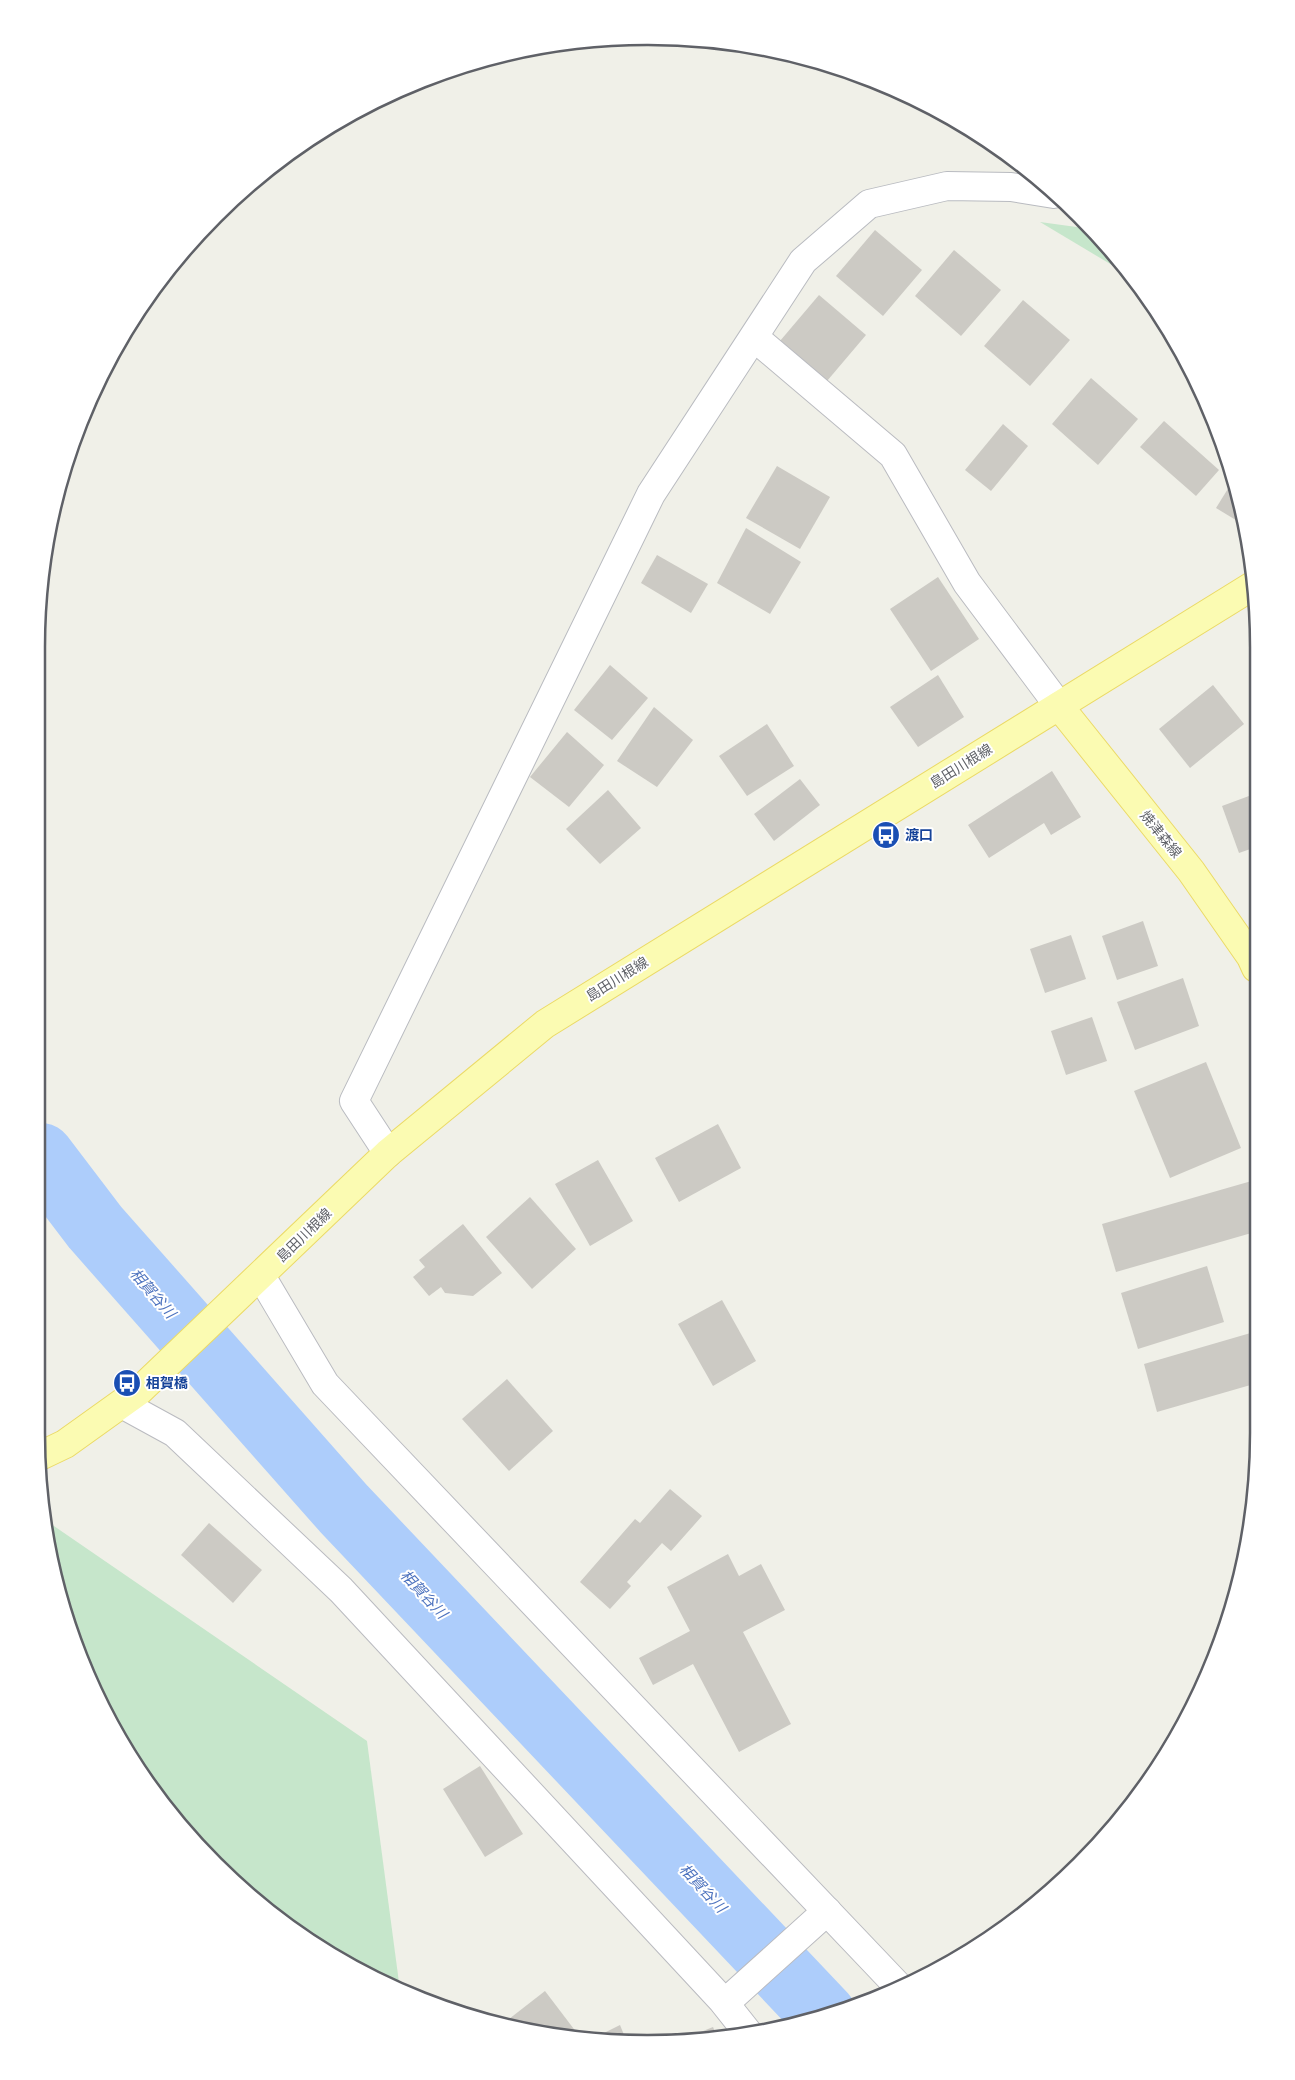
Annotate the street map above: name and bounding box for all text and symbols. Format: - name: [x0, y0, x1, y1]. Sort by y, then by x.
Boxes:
- street label: 島田川根線: [927, 741, 995, 791]
- street label: 焼津森線: [1137, 807, 1185, 861]
- bus stop icon: 渡口: [871, 820, 901, 850]
- place label: 渡口: [905, 827, 933, 843]
- street label: 島田川根線: [583, 954, 651, 1004]
- street label: 島田川根線: [273, 1205, 335, 1265]
- water label: 相賀谷川: [127, 1265, 180, 1323]
- bus stop icon: 相賀橋: [112, 1368, 142, 1398]
- place label: 相賀橋: [146, 1375, 188, 1391]
- water label: 相賀谷川: [397, 1566, 452, 1623]
- water label: 相賀谷川: [676, 1860, 731, 1917]

